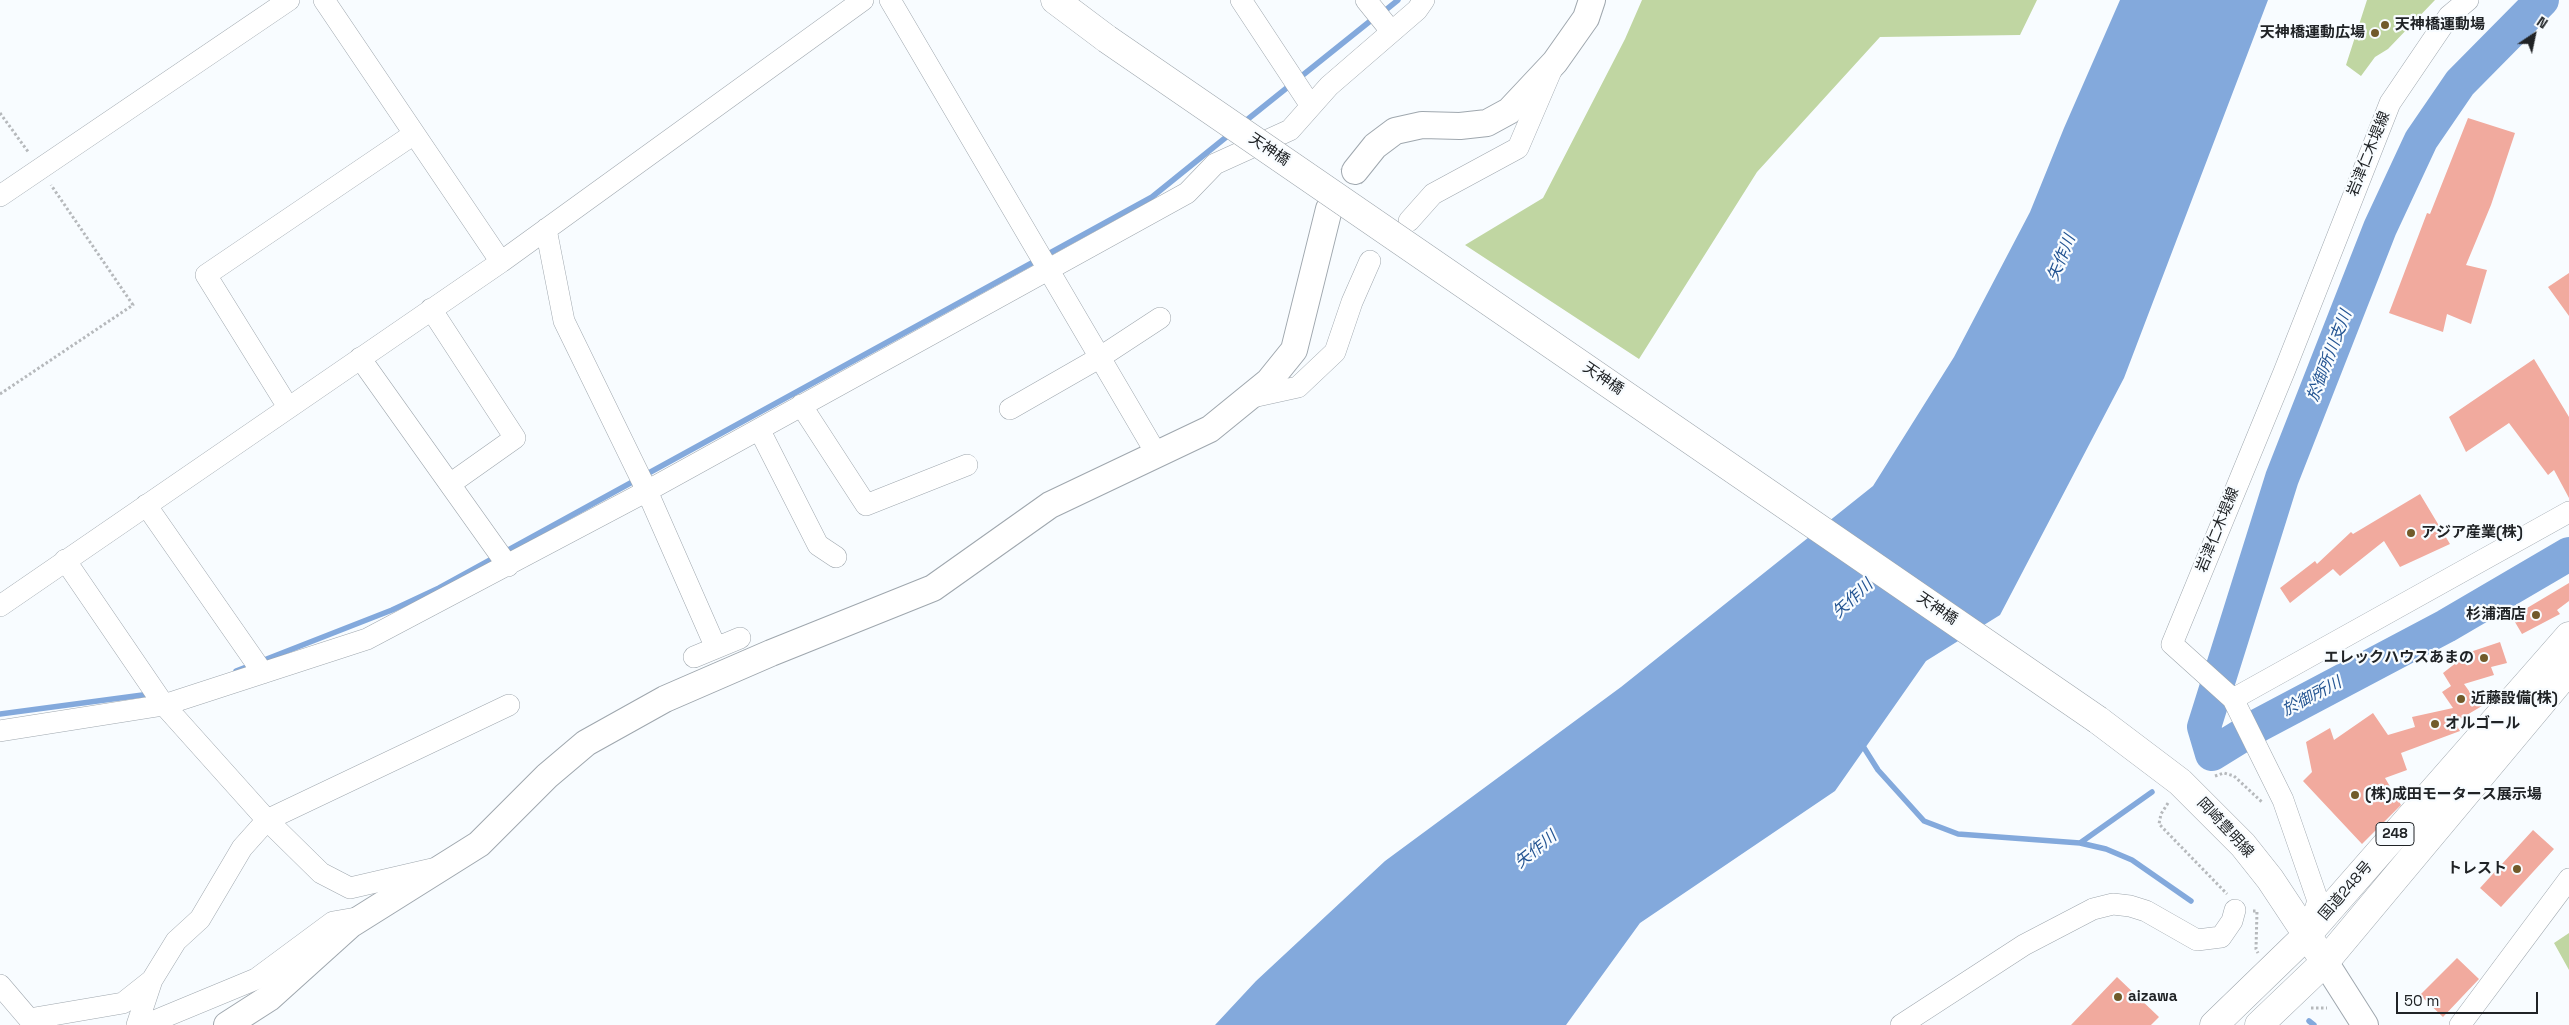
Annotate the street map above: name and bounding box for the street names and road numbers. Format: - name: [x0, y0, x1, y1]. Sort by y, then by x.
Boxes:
- street label: 岩津仁木堤線: [2344, 109, 2394, 199]
- street label: 天神橋: [1245, 130, 1293, 170]
- street label: 天神橋: [1579, 359, 1627, 399]
- street label: 岩津仁木堤線: [2193, 485, 2243, 575]
- street label: 天神橋: [1913, 589, 1961, 629]
- street label: 岡崎豊明線: [2193, 794, 2257, 862]
- road number: 248: [2376, 822, 2414, 846]
- street label: 国道248号: [2315, 858, 2377, 924]

